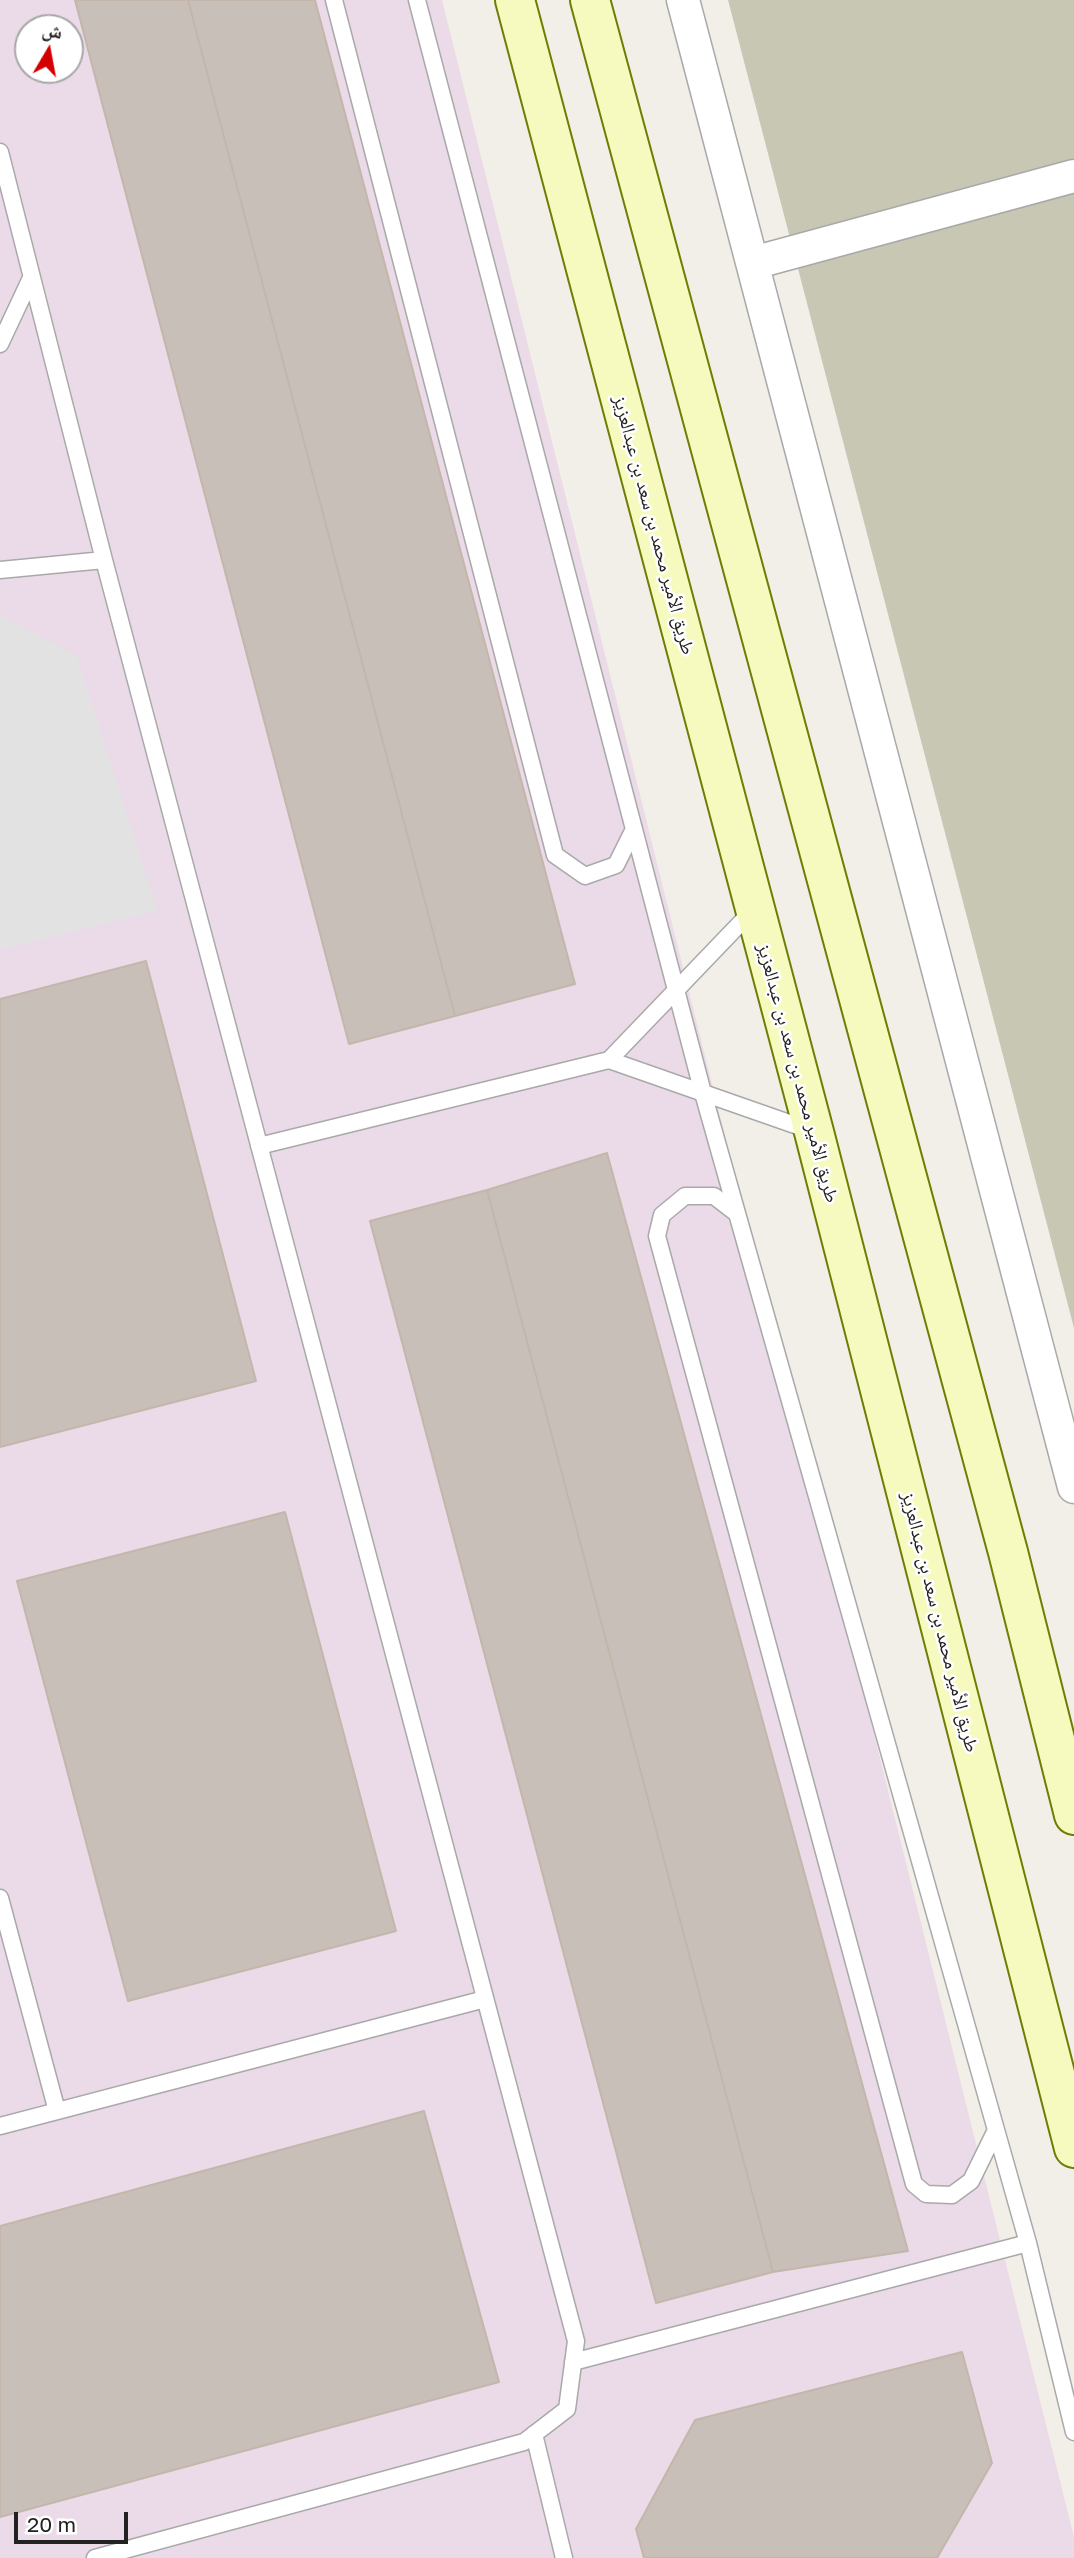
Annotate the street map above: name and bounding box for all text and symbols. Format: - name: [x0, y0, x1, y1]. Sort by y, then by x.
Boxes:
- north arrow: [14, 14, 84, 84]
- text: ش: [40, 17, 64, 43]
- street label: طريق الأمير محمد بن سعد بن عبدالعزيز: [608, 393, 700, 657]
- street label: طريق الأمير محمد بن سعد بن عبدالعزيز: [752, 941, 844, 1205]
- street label: طريق الأمير محمد بن سعد بن عبدالعزيز: [897, 1489, 983, 1755]
- scale bar: [18, 2498, 131, 2542]
- text: 20 m: [27, 2511, 76, 2537]

